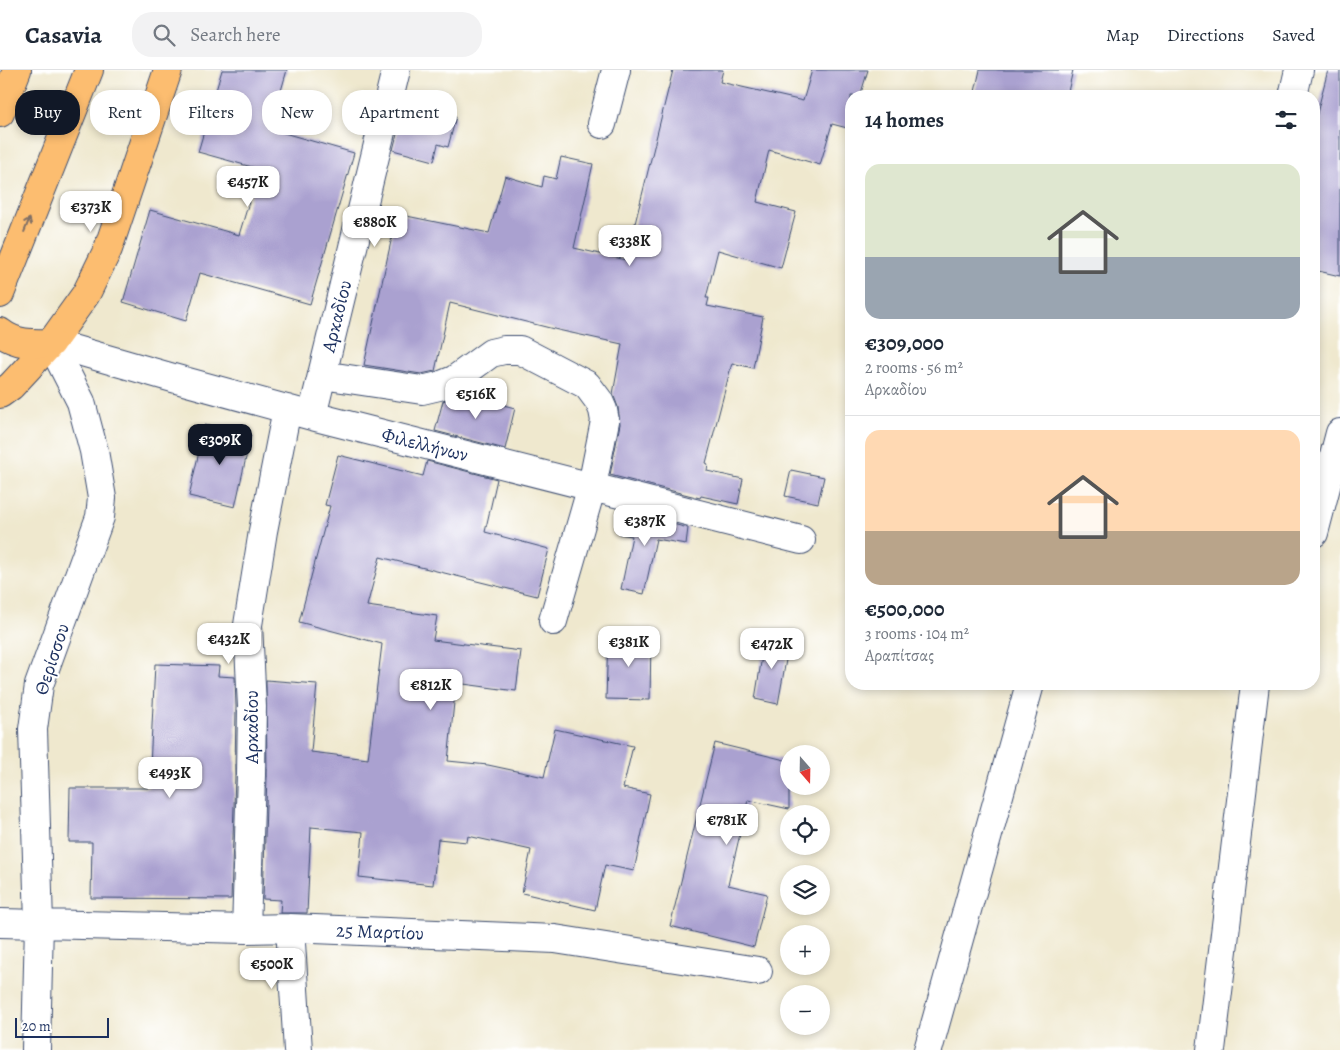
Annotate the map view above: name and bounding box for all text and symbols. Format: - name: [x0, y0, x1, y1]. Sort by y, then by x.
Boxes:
- search box: [132, 12, 482, 57]
- text: Casavia: [25, 19, 102, 51]
- icon: search: [150, 21, 178, 49]
- text: Search here: [190, 22, 281, 48]
- text: Map: [1106, 23, 1139, 47]
- text: Directions: [1167, 23, 1244, 47]
- text: Saved: [1272, 23, 1315, 47]
- chip: Buy: [15, 90, 80, 135]
- chip: Rent: [90, 90, 160, 135]
- chip: Filters: [170, 90, 252, 135]
- chip: New: [262, 90, 332, 135]
- chip: Apartment: [342, 90, 457, 135]
- text: 14 homes: [865, 106, 944, 134]
- icon: filters: [1272, 106, 1300, 134]
- pin: €457K: [213, 166, 283, 208]
- text: €457K: [228, 171, 268, 193]
- pin: €373K: [56, 190, 126, 233]
- text: €373K: [71, 196, 111, 218]
- icon: home: [1038, 197, 1128, 287]
- pin: €880K: [340, 206, 410, 248]
- text: €880K: [353, 211, 397, 233]
- one-way arrow: [23, 218, 33, 233]
- pin: €338K: [595, 224, 665, 267]
- text: €338K: [609, 230, 651, 252]
- street label: Αρκαδίου: [315, 278, 358, 356]
- text: €309,000: [865, 329, 944, 357]
- text: 2 rooms · 56 m²: [865, 357, 963, 379]
- pin: €516K: [441, 378, 511, 420]
- text: Αρκαδίου: [865, 379, 927, 401]
- text: €516K: [456, 383, 496, 405]
- street label: Φιλελλήνων: [379, 422, 471, 468]
- pin: €309K: [185, 424, 255, 466]
- text: €309K: [199, 429, 241, 451]
- icon: home: [1038, 462, 1128, 552]
- pin: €387K: [610, 504, 680, 547]
- text: €387K: [624, 510, 666, 532]
- text: €500,000: [865, 595, 945, 623]
- street label: Θερίσσου: [28, 620, 76, 698]
- pin: €432K: [194, 622, 264, 665]
- text: 3 rooms · 104 m²: [865, 623, 969, 645]
- pin: €381K: [594, 626, 664, 668]
- text: €432K: [208, 628, 250, 650]
- pin: €472K: [737, 628, 807, 670]
- text: €381K: [609, 631, 649, 653]
- text: €472K: [751, 633, 793, 655]
- text: Αραπίτσας: [865, 645, 934, 667]
- pin: €812K: [396, 668, 466, 711]
- text: €812K: [411, 674, 451, 696]
- street label: Αρκαδίου: [239, 690, 265, 765]
- north arrow: [780, 745, 830, 795]
- map controls: [780, 745, 830, 1035]
- pin: €493K: [135, 756, 205, 799]
- text: €493K: [149, 762, 191, 784]
- pin: €781K: [692, 804, 762, 846]
- button: locate: [780, 805, 830, 855]
- text: €781K: [707, 809, 747, 831]
- button: layers: [780, 865, 830, 915]
- street label: 25 Μαρτίου: [336, 917, 424, 947]
- button: +: [780, 925, 830, 975]
- pin: €500K: [237, 948, 307, 990]
- text: €500K: [251, 953, 293, 975]
- button: −: [780, 985, 830, 1035]
- scale bar: [15, 1015, 109, 1038]
- text: 20 m: [22, 1017, 51, 1036]

